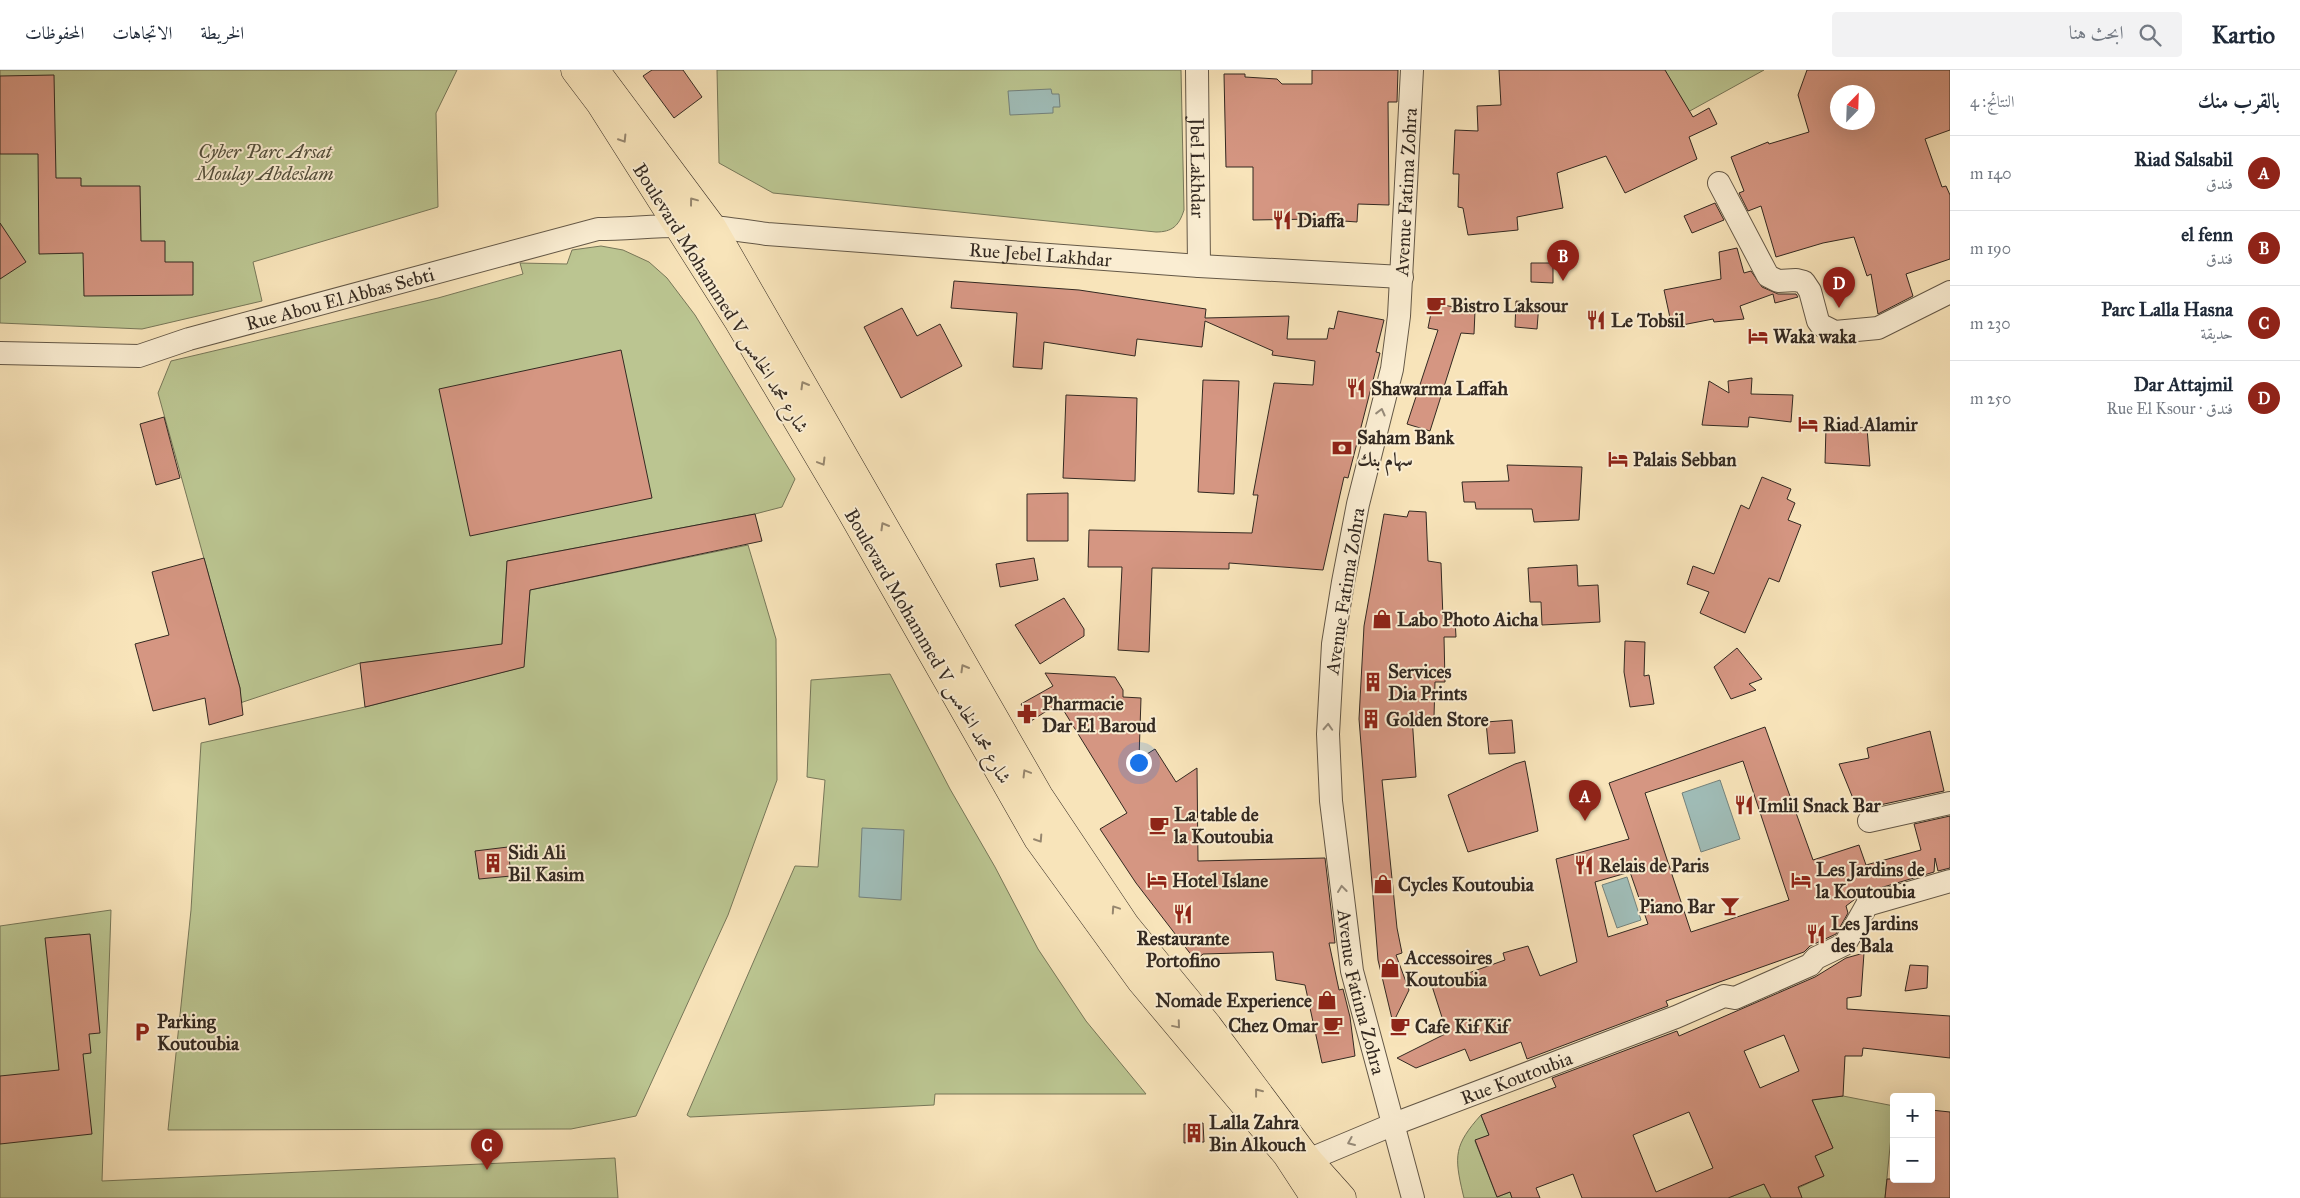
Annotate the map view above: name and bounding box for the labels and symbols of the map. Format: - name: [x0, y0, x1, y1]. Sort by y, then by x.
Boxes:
- north arrow: [1830, 85, 1875, 130]
- street label: Avenue Fatima Zohra: [1390, 106, 1422, 278]
- street label: Jbel Lakhdar: [1185, 116, 1210, 219]
- one-way arrow: [616, 133, 626, 142]
- park label: Cyber Parc Arsat Moulay Abdeslam: [194, 140, 334, 185]
- street label: Boulevard Mohammed V شارع محمد الخامس: [625, 159, 814, 439]
- one-way arrow: [690, 198, 698, 207]
- restaurant icon: Diaffa: [1271, 209, 1293, 231]
- place label: Diaffa: [1297, 209, 1346, 232]
- street label: Rue Jebel Lakhdar: [968, 237, 1113, 271]
- pin: B: [1547, 240, 1579, 281]
- street label: Rue Abou El Abbas Sebti: [243, 262, 437, 335]
- pin: D: [1823, 267, 1855, 308]
- cafe icon: Bistro Laksour: [1425, 294, 1447, 316]
- place label: Bistro Laksour: [1451, 294, 1569, 317]
- restaurant icon: Le Tobsil: [1585, 309, 1607, 331]
- place label: Le Tobsil: [1611, 309, 1686, 332]
- hotel icon: Waka waka: [1747, 325, 1769, 347]
- place label: Waka waka: [1773, 325, 1857, 348]
- restaurant icon: Shawarma Laffah: [1345, 377, 1367, 399]
- place label: Shawarma Laffah: [1371, 377, 1508, 400]
- one-way arrow: [800, 382, 810, 391]
- one-way arrow: [1375, 408, 1386, 417]
- hotel icon: Riad Alamir: [1797, 413, 1819, 435]
- place label: Riad Alamir: [1823, 413, 1918, 436]
- place label: Saham Bank سهام بنك: [1357, 426, 1455, 477]
- bank icon: Saham Bank سهام بنك: [1331, 437, 1353, 459]
- hotel icon: Palais Sebban: [1607, 448, 1629, 470]
- place label: Palais Sebban: [1633, 448, 1737, 471]
- one-way arrow: [816, 456, 826, 465]
- street label: Boulevard Mohammed V شارع محمد الخامس: [836, 504, 1016, 790]
- street label: Avenue Fatima Zohra: [1320, 505, 1370, 677]
- one-way arrow: [880, 523, 890, 532]
- shop icon: Labo Photo Aicha: [1371, 608, 1393, 630]
- place label: Labo Photo Aicha: [1397, 608, 1539, 631]
- place label: Services Dia Prints: [1388, 660, 1467, 705]
- one-way arrow: [961, 664, 971, 673]
- building icon: Services Dia Prints: [1362, 671, 1384, 693]
- place label: Pharmacie Dar El Baroud: [1042, 692, 1157, 737]
- pharmacy icon: Pharmacie Dar El Baroud: [1016, 703, 1038, 725]
- building icon: Golden Store: [1360, 708, 1382, 730]
- place label: Golden Store: [1386, 708, 1489, 731]
- one-way arrow: [1323, 723, 1334, 731]
- your location: [1126, 750, 1152, 776]
- one-way arrow: [1022, 770, 1032, 779]
- pin: A: [1569, 780, 1601, 821]
- restaurant icon: Imlil Snack Bar: [1733, 794, 1755, 816]
- place label: Imlil Snack Bar: [1759, 794, 1881, 817]
- place label: La table de la Koutoubia: [1173, 803, 1274, 848]
- cafe icon: La table de la Koutoubia: [1148, 814, 1170, 836]
- one-way arrow: [1032, 833, 1042, 842]
- place label: Sidi Ali Bil Kasim: [508, 841, 585, 886]
- building icon: Sidi Ali Bil Kasim: [482, 852, 504, 874]
- restaurant icon: Relais de Paris: [1573, 854, 1595, 876]
- place label: Relais de Paris: [1599, 854, 1709, 877]
- place label: Les Jardins de la Koutoubia: [1815, 858, 1925, 903]
- hotel icon: Hotel Islane: [1146, 869, 1168, 891]
- place label: Hotel Islane: [1172, 869, 1268, 892]
- hotel icon: Les Jardins de la Koutoubia: [1790, 869, 1812, 891]
- shop icon: Cycles Koutoubia: [1372, 873, 1394, 895]
- place label: Cycles Koutoubia: [1398, 873, 1535, 897]
- one-way arrow: [1337, 884, 1348, 892]
- place label: Piano Bar: [1639, 895, 1716, 918]
- bar icon: Piano Bar: [1719, 895, 1741, 917]
- restaurant icon: Restaurante Portofino: [1172, 903, 1194, 925]
- one-way arrow: [1112, 906, 1121, 915]
- street label: Avenue Fatima Zohra: [1333, 907, 1391, 1078]
- place label: Les Jardins des Bala: [1831, 912, 1918, 957]
- restaurant icon: Les Jardins des Bala: [1805, 923, 1827, 945]
- place label: Restaurante Portofino: [1137, 927, 1230, 972]
- place label: Accessoires Koutoubia: [1403, 946, 1492, 991]
- shop icon: Accessoires Koutoubia: [1379, 957, 1401, 979]
- place label: Nomade Experience: [1155, 989, 1312, 1013]
- shop icon: Nomade Experience: [1316, 989, 1338, 1011]
- place label: Parking Koutoubia: [157, 1010, 240, 1055]
- place label: Chez Omar: [1228, 1014, 1319, 1037]
- cafe icon: Chez Omar: [1322, 1014, 1344, 1036]
- cafe icon: Cafe Kif Kif: [1389, 1015, 1411, 1037]
- place label: Cafe Kif Kif: [1415, 1015, 1512, 1038]
- one-way arrow: [1172, 1019, 1180, 1028]
- parking icon: Parking Koutoubia: [131, 1021, 153, 1043]
- street label: Rue Koutoubia: [1457, 1046, 1576, 1109]
- one-way arrow: [1256, 1089, 1264, 1098]
- place label: Lalla Zahra Bin Alkouch: [1209, 1111, 1306, 1156]
- building icon: Lalla Zahra Bin Alkouch: [1183, 1122, 1205, 1144]
- pin: C: [471, 1129, 503, 1170]
- one-way arrow: [1347, 1135, 1356, 1146]

